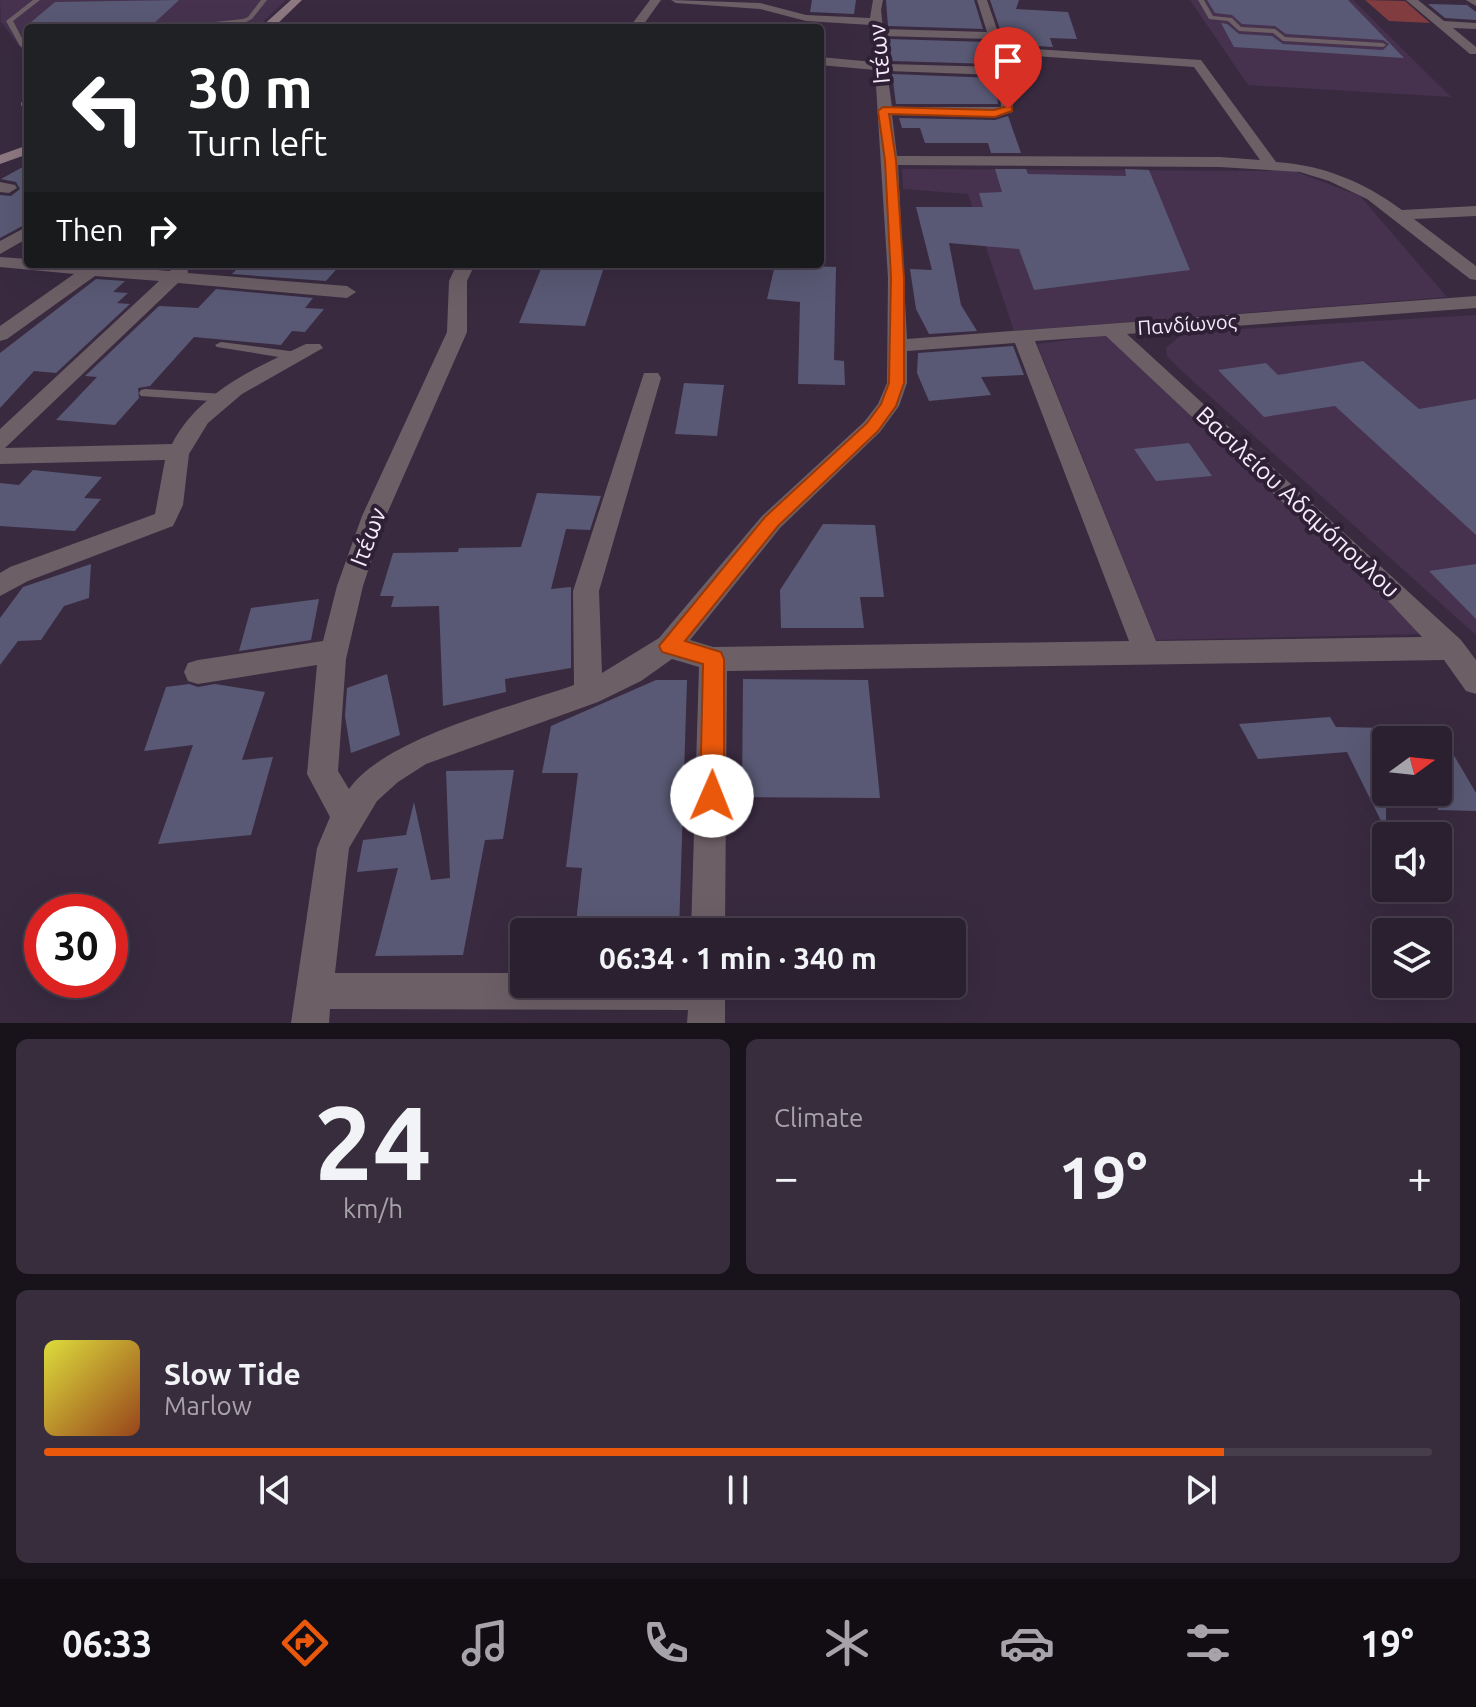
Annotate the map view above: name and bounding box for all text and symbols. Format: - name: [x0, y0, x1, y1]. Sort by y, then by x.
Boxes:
- street label: Ιτέων: [863, 22, 895, 85]
- pin: [974, 27, 1042, 109]
- icon: arrive: [986, 39, 1030, 83]
- icon: left: [56, 56, 160, 160]
- text: 30 m: [188, 56, 313, 119]
- text: Turn left: [188, 122, 327, 163]
- icon: right: [140, 208, 184, 252]
- text: Then: [56, 213, 124, 247]
- street label: Πανδίωνος: [1137, 309, 1237, 339]
- street label: Βασιλείου Αδαμόπουλου: [1191, 401, 1405, 603]
- street label: Ιτέων: [345, 504, 392, 570]
- north arrow: [1372, 726, 1452, 806]
- map controls: [1372, 726, 1452, 998]
- position arrow: [670, 754, 754, 838]
- button: sound: [1372, 822, 1452, 902]
- speed limit sign: 30: [24, 894, 128, 998]
- button: layers: [1372, 918, 1452, 998]
- text: 06:34 · 1 min · 340 m: [599, 941, 877, 975]
- text: 24: [314, 1083, 432, 1200]
- text: Climate: [774, 1103, 863, 1132]
- text: 19°: [1059, 1143, 1147, 1210]
- text: −: [774, 1152, 799, 1201]
- text: +: [1407, 1152, 1432, 1201]
- text: km/h: [343, 1194, 403, 1223]
- text: Slow Tide: [164, 1357, 301, 1391]
- text: Marlow: [164, 1391, 252, 1420]
- icon: previous: [253, 1468, 297, 1512]
- icon: pause: [716, 1468, 760, 1512]
- icon: next: [1179, 1468, 1223, 1512]
- icon: directions: [277, 1615, 333, 1671]
- icon: music: [457, 1615, 513, 1671]
- icon: phone: [638, 1615, 694, 1671]
- icon: climate: [819, 1615, 875, 1671]
- icon: car: [999, 1615, 1055, 1671]
- icon: filters: [1180, 1615, 1236, 1671]
- text: 06:33: [62, 1623, 152, 1664]
- text: 19°: [1360, 1623, 1414, 1664]

